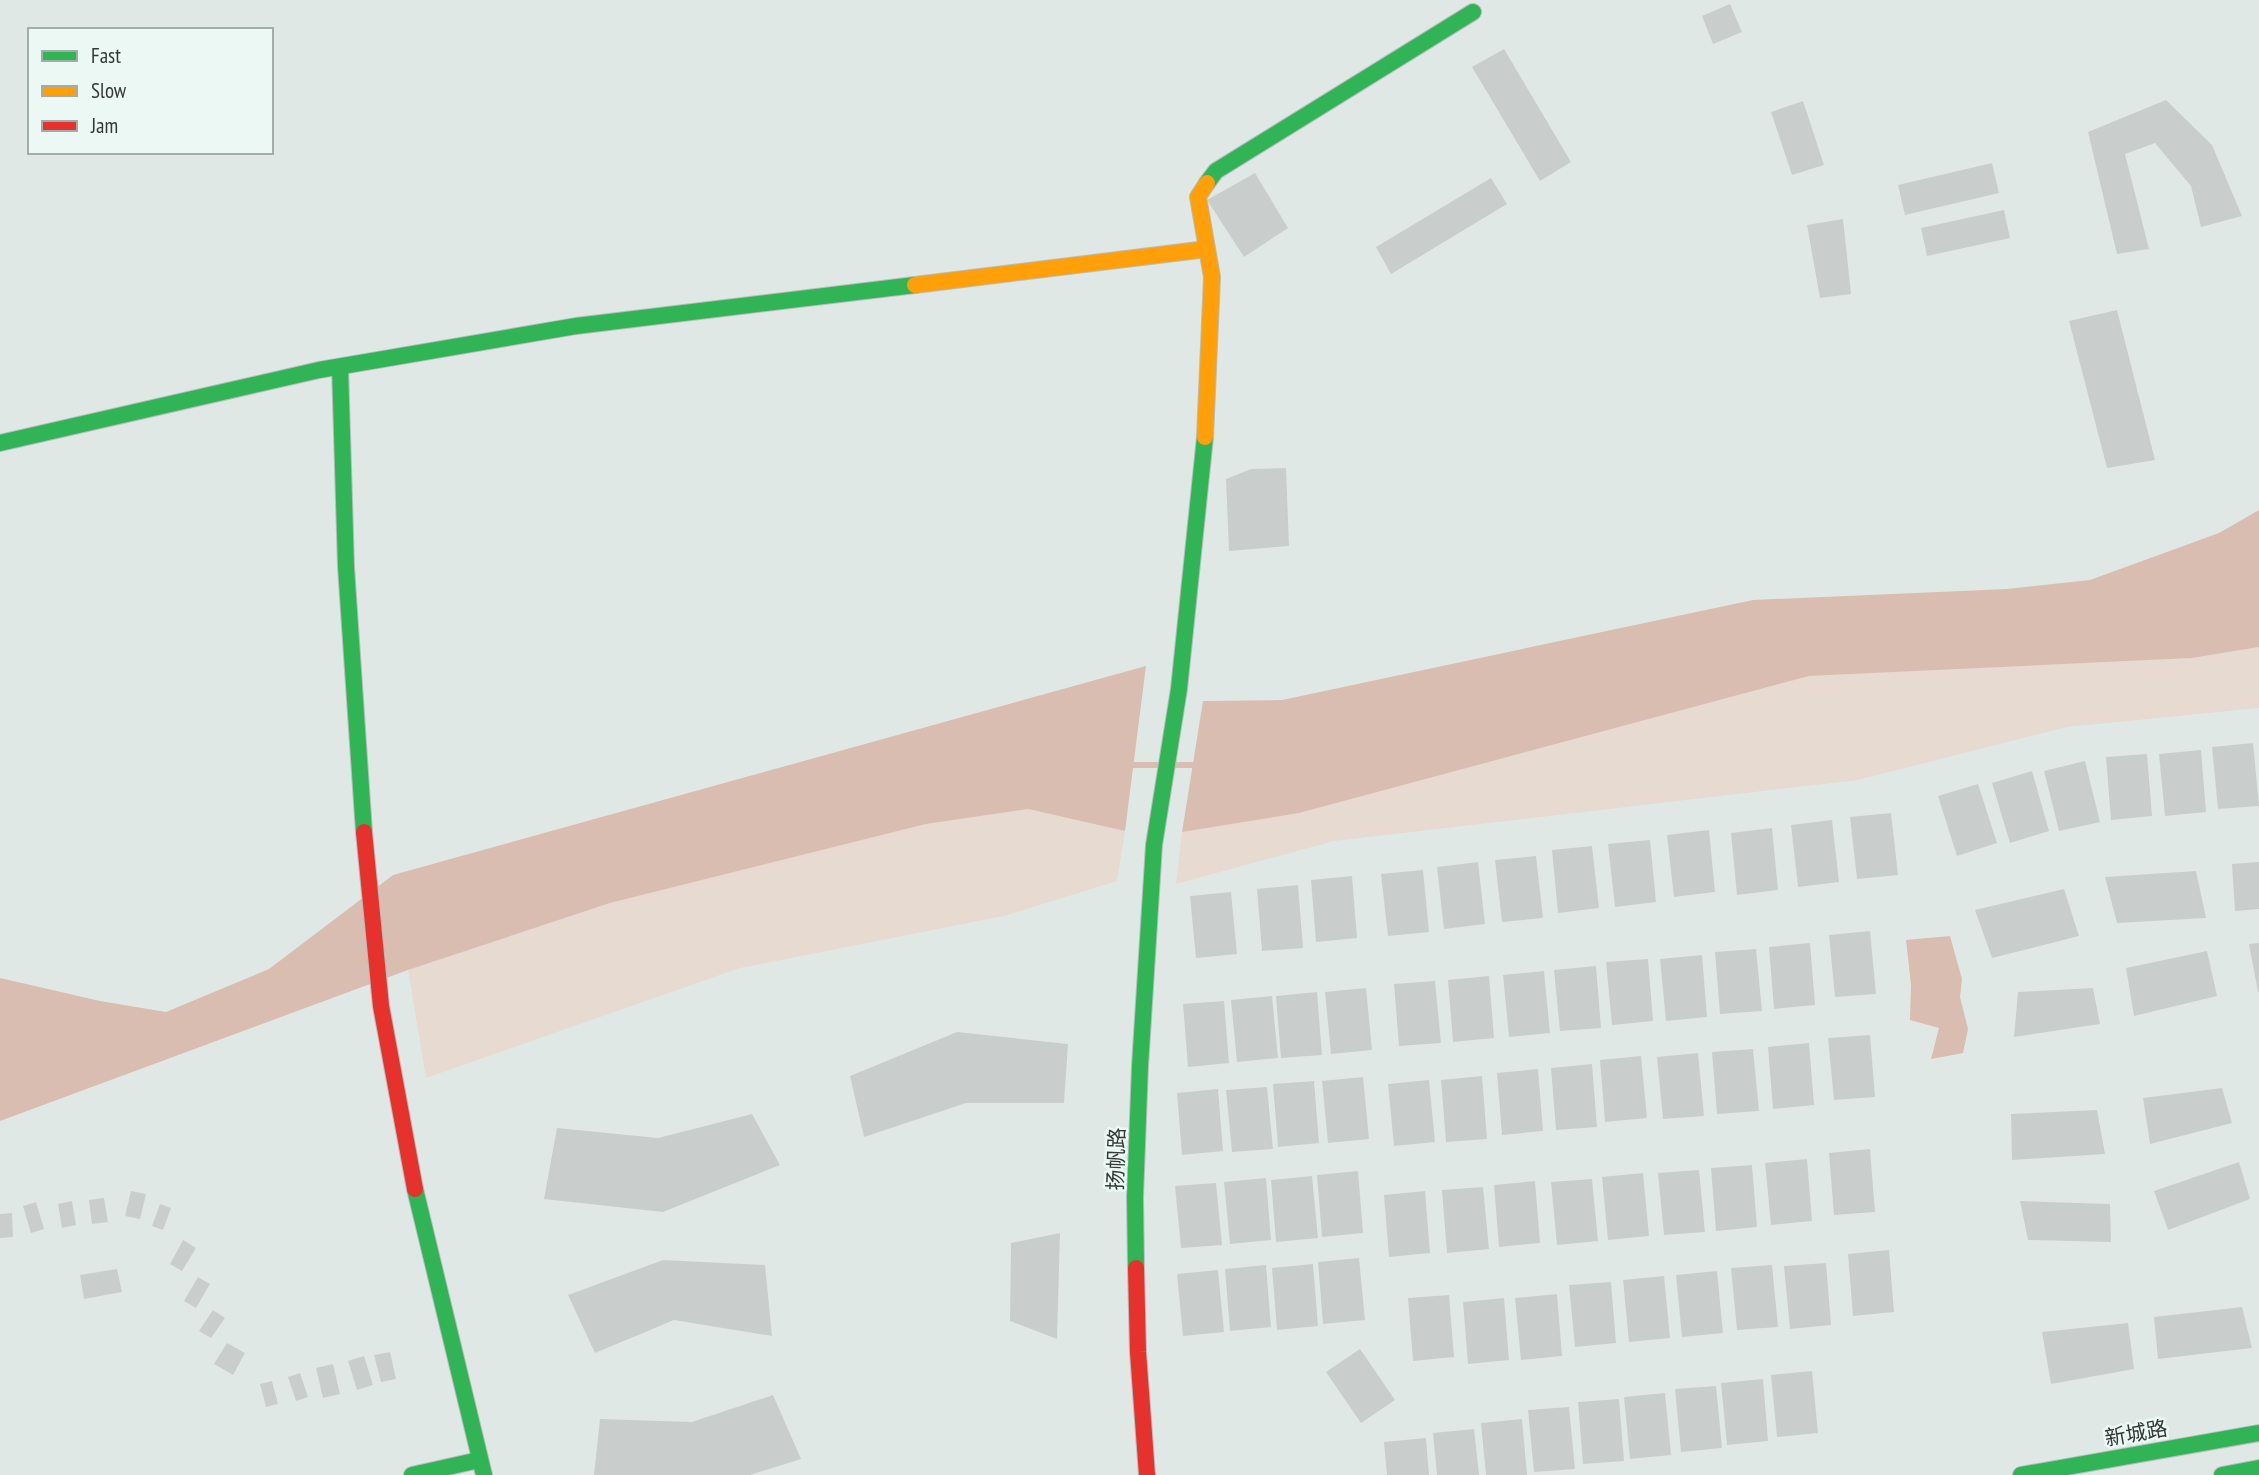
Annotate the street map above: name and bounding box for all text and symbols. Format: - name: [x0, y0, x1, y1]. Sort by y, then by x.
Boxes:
- legend: [28, 28, 273, 154]
- text: Fast: [91, 42, 121, 69]
- text: Slow: [91, 77, 127, 104]
- text: Jam: [90, 112, 118, 139]
- street label: 扬帆路: [1101, 1127, 1131, 1191]
- street label: 新城路: [2103, 1414, 2169, 1452]

